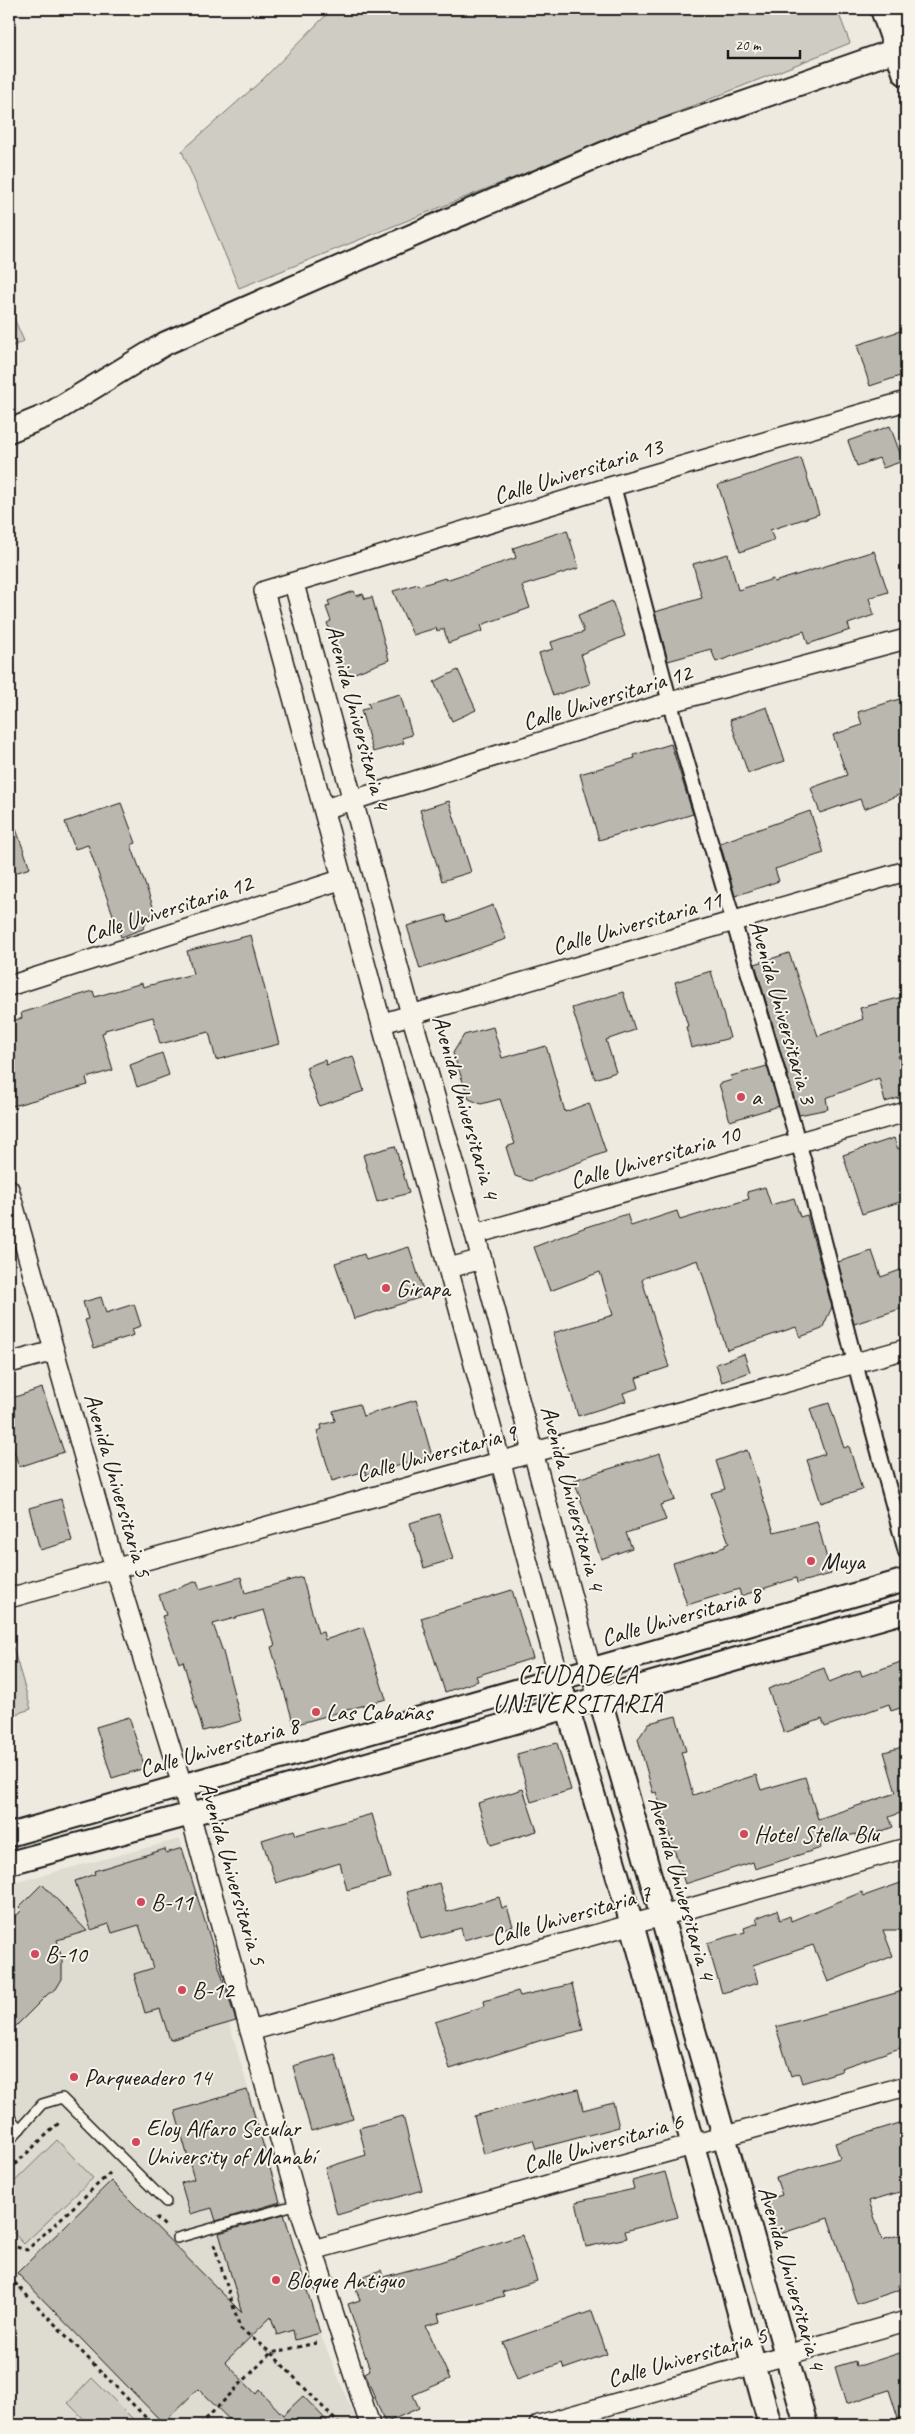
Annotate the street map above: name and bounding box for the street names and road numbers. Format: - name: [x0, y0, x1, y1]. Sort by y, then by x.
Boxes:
- street label: Calle Universitaria 13: [490, 430, 668, 511]
- street label: Avenida Universitaria 4: [319, 621, 398, 815]
- street label: Calle Universitaria 12: [519, 656, 697, 737]
- street label: Calle Universitaria 12: [80, 867, 258, 950]
- street label: Calle Universitaria 11: [549, 884, 727, 962]
- street label: Avenida Universitaria 3: [743, 917, 823, 1107]
- street label: Avenida Universitaria 4: [425, 1012, 507, 1205]
- street label: Calle Universitaria 10: [567, 1118, 746, 1196]
- street label: Avenida Universitaria 5: [77, 1390, 159, 1582]
- street label: Avenida Universitaria 4: [534, 1402, 613, 1596]
- street label: Calle Universitaria 9: [353, 1417, 521, 1489]
- street label: Calle Universitaria 8: [598, 1578, 766, 1653]
- street label: Calle Universitaria 8: [136, 1709, 304, 1784]
- street label: Avenida Universitaria 5: [192, 1778, 274, 1970]
- street label: Avenida Universitaria 4: [641, 1793, 723, 1986]
- street label: Calle Universitaria 7: [488, 1878, 655, 1952]
- street label: Calle Universitaria 6: [520, 2106, 687, 2180]
- street label: Avenida Universitaria 4: [751, 2183, 833, 2376]
- street label: Calle Universitaria 5: [604, 2320, 771, 2394]

